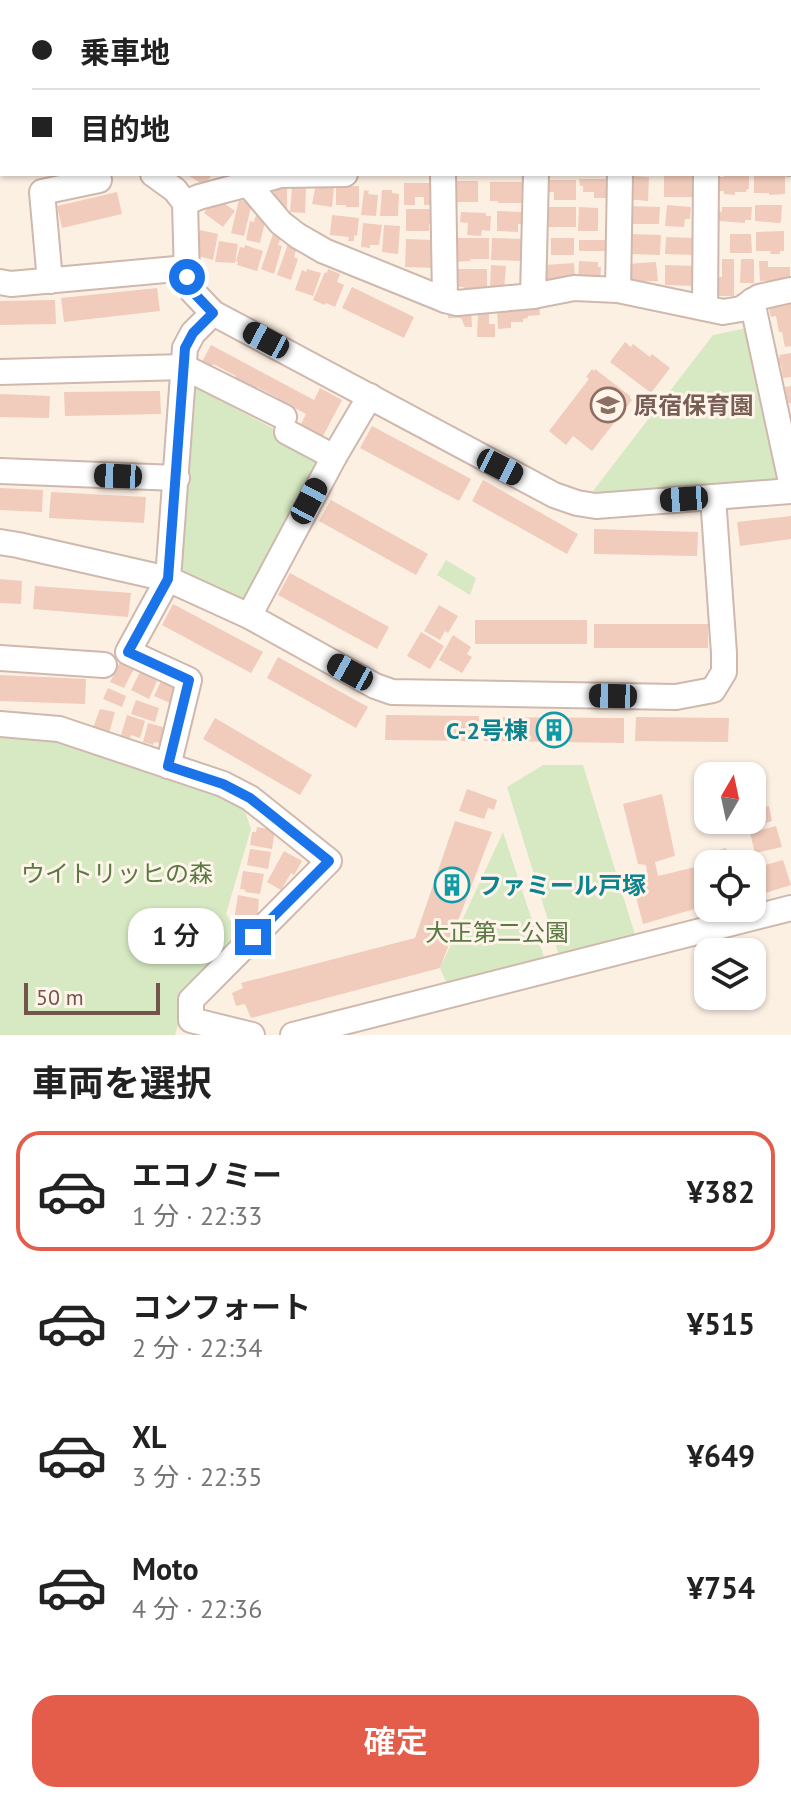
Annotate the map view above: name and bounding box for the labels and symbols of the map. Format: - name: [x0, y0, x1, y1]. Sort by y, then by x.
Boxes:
- route start: [169, 259, 205, 295]
- car: [239, 318, 293, 362]
- school or university icon: 原宿保育園: [589, 386, 627, 424]
- place label: 原宿保育園: [634, 390, 754, 421]
- car: [473, 445, 527, 489]
- car: [94, 463, 142, 489]
- car: [287, 474, 331, 528]
- car: [659, 485, 709, 513]
- car: [323, 650, 377, 694]
- car: [589, 684, 637, 708]
- building icon: C-2号棟: [535, 711, 573, 749]
- place label: C-2号棟: [446, 715, 528, 746]
- north arrow: [694, 762, 766, 834]
- park label: ウイトリッヒの森: [21, 858, 213, 889]
- building icon: ファミール戸塚: [433, 866, 471, 904]
- place label: ファミール戸塚: [478, 870, 646, 901]
- callout: 1 分: [129, 909, 225, 965]
- park label: 大正第二公園: [425, 917, 569, 948]
- route end: [235, 919, 271, 955]
- scale bar: [24, 979, 160, 1015]

